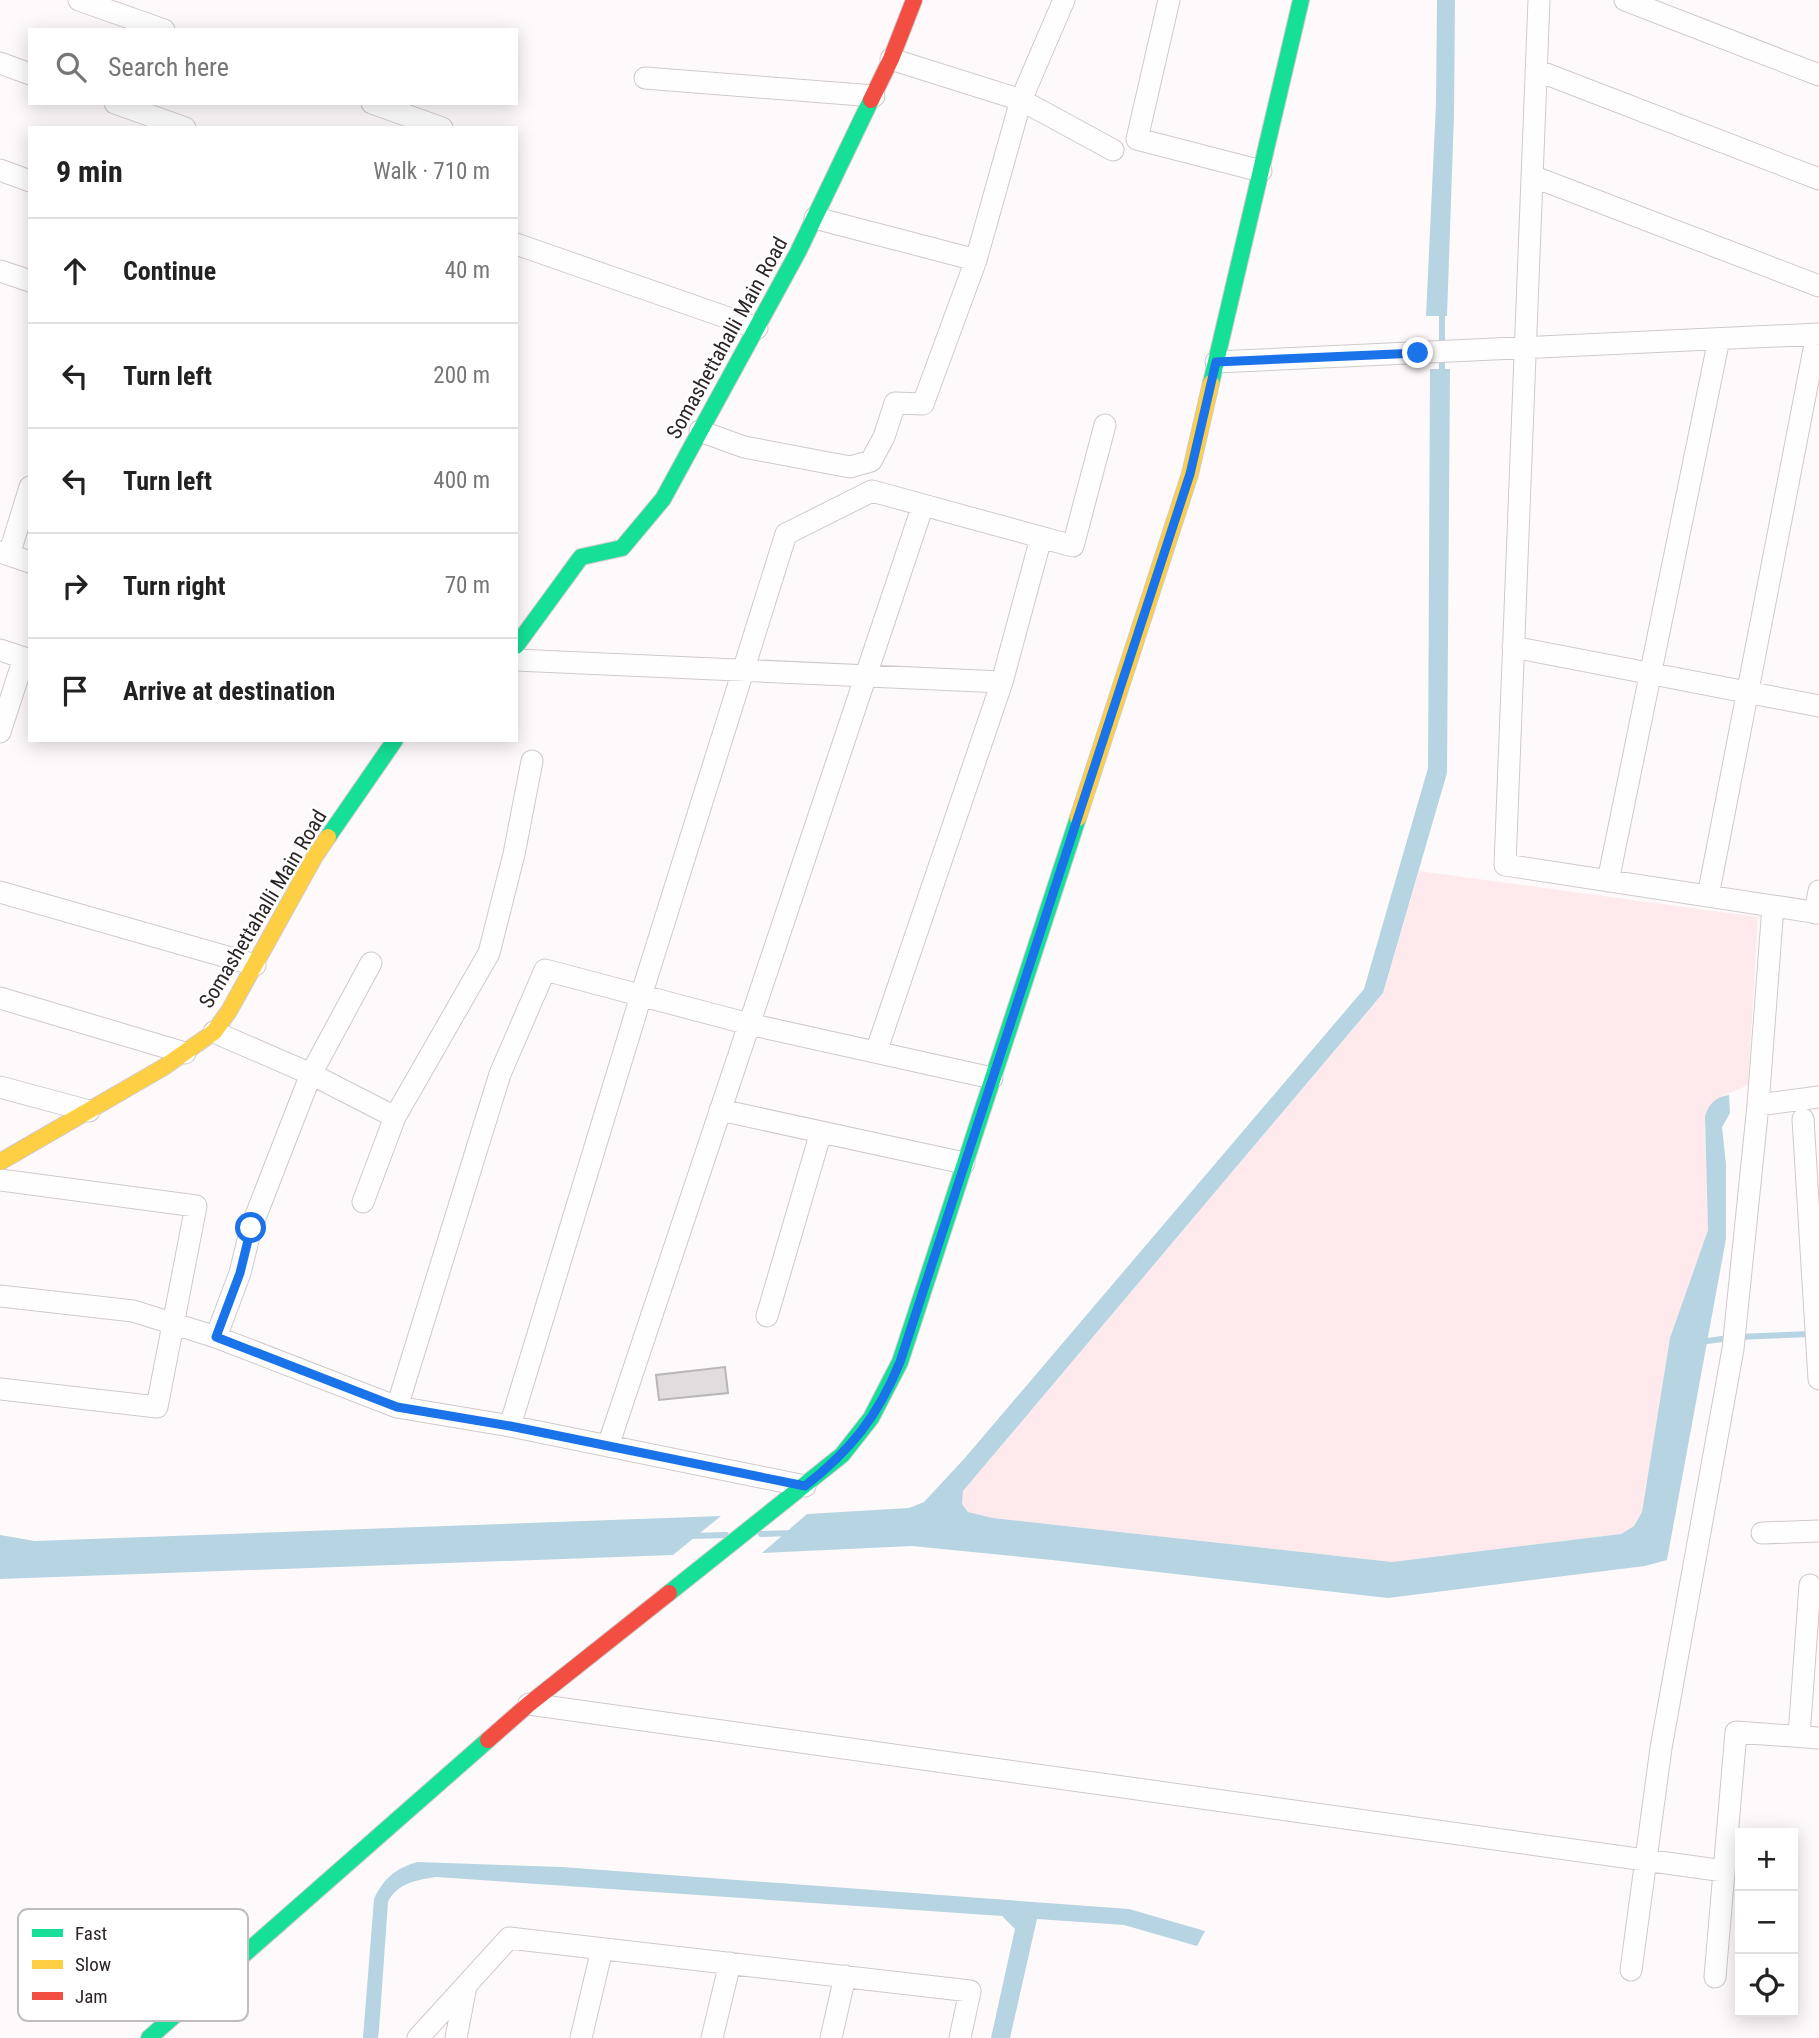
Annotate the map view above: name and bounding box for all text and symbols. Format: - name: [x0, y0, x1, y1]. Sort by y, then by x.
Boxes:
- search box: [28, 28, 518, 105]
- icon: search: [52, 48, 90, 86]
- text: Search here: [108, 52, 229, 82]
- text: 9 min: [56, 154, 123, 189]
- text: Walk · 710 m: [373, 158, 490, 185]
- street label: Somashettahalli Main Road: [662, 233, 792, 443]
- icon: ahead: [56, 252, 94, 290]
- text: Continue: [123, 256, 216, 286]
- text: 40 m: [445, 257, 490, 284]
- route end: [1402, 337, 1433, 368]
- icon: left: [56, 357, 94, 395]
- text: Turn left: [123, 361, 212, 391]
- text: 200 m: [433, 362, 490, 389]
- icon: left: [56, 462, 94, 500]
- text: Turn left: [123, 466, 212, 496]
- text: 400 m: [433, 467, 490, 494]
- icon: right: [56, 567, 94, 605]
- text: Turn right: [123, 571, 225, 601]
- text: 70 m: [445, 572, 490, 599]
- icon: arrive: [56, 672, 94, 710]
- text: Arrive at destination: [123, 676, 335, 706]
- street label: Somashettahalli Main Road: [194, 806, 332, 1012]
- route start: [235, 1212, 266, 1243]
- map controls: [1735, 1828, 1798, 2017]
- button: +: [1735, 1828, 1798, 1891]
- button: −: [1735, 1891, 1798, 1954]
- legend: [18, 1909, 248, 2021]
- text: Fast: [75, 1922, 107, 1945]
- text: Slow: [75, 1953, 111, 1976]
- button: locate: [1735, 1954, 1798, 2017]
- text: Jam: [75, 1985, 108, 2008]

